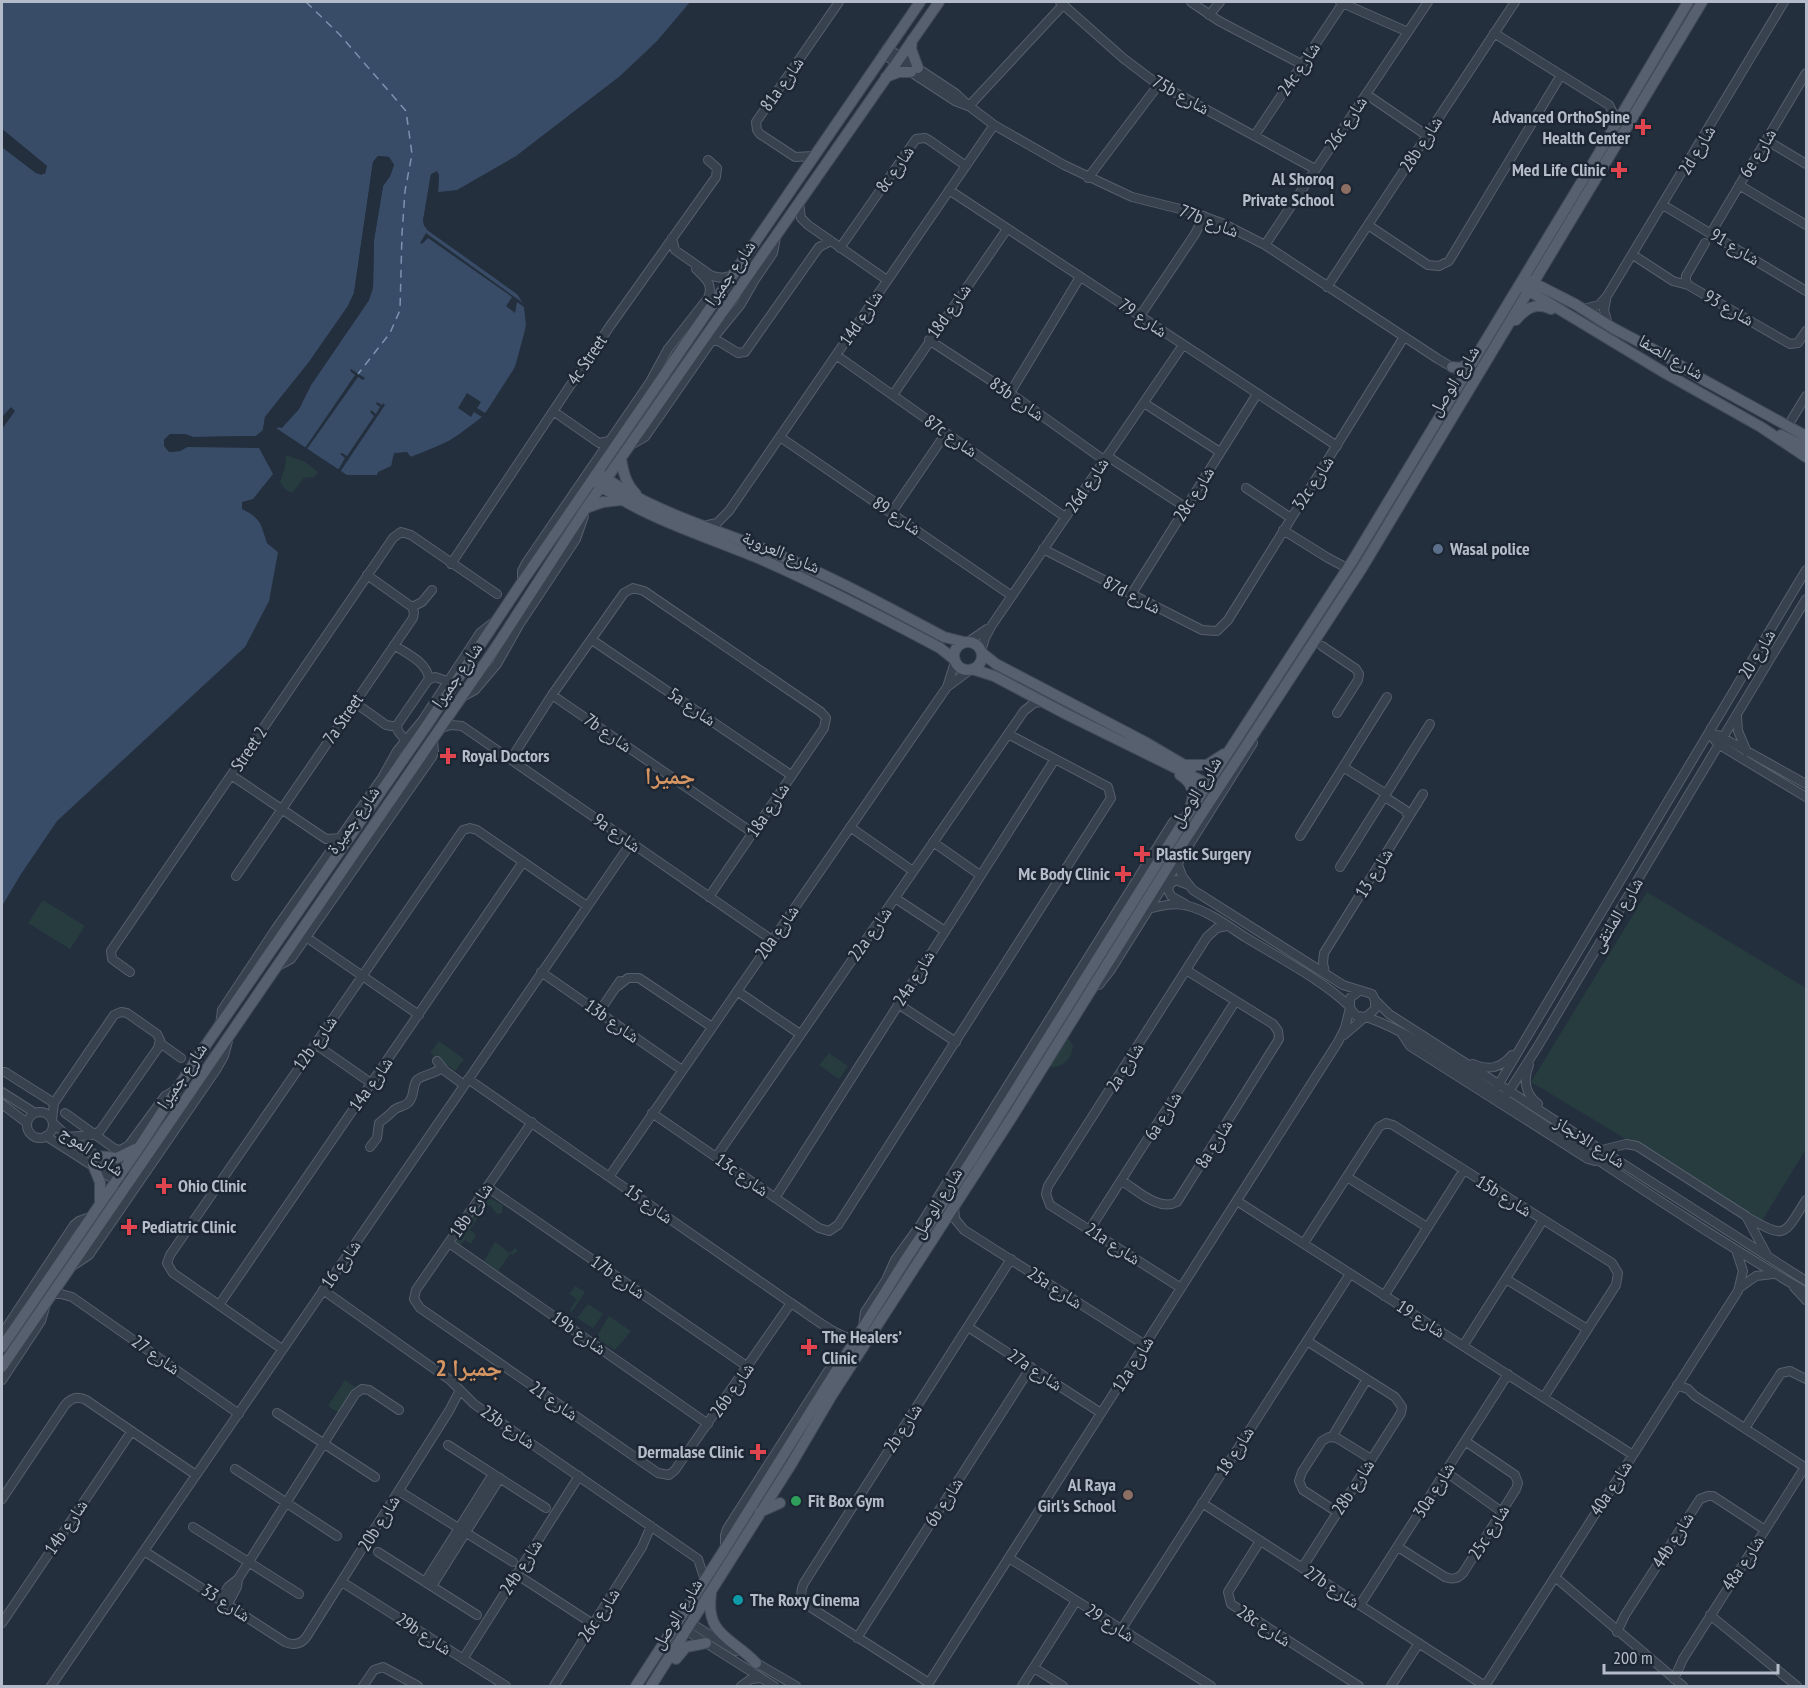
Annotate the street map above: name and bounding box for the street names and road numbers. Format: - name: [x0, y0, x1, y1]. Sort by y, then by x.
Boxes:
- street label: 24c شارع: [1272, 37, 1325, 100]
- street label: 81a شارع: [755, 52, 809, 115]
- street label: 75b شارع: [1149, 69, 1214, 120]
- street label: 26c شارع: [1319, 91, 1372, 154]
- street label: 28b شارع: [1394, 111, 1447, 176]
- street label: 2d شارع: [1673, 121, 1720, 179]
- street label: 6e شارع: [1734, 124, 1781, 182]
- street label: 8c شارع: [870, 141, 919, 197]
- street label: 77b شارع: [1176, 199, 1242, 242]
- street label: شارع 91: [1706, 223, 1764, 270]
- street label: شارع جميرا: [699, 235, 761, 310]
- street label: 18d شارع: [921, 279, 976, 343]
- street label: شارع 93: [1700, 284, 1758, 331]
- street label: 14d شارع: [834, 286, 887, 350]
- street label: شارع 79: [1114, 293, 1172, 342]
- street label: شارع الصفا: [1634, 329, 1708, 384]
- street label: 4c Street: [562, 330, 612, 389]
- street label: شارع الوصل: [1423, 341, 1484, 420]
- street label: 83b شارع: [985, 371, 1049, 426]
- street label: 87c شارع: [920, 409, 982, 462]
- street label: 32c شارع: [1287, 451, 1339, 514]
- street label: 26d شارع: [1060, 453, 1113, 517]
- street label: 28c شارع: [1168, 462, 1219, 525]
- street label: شارع 89: [868, 491, 926, 540]
- street label: شارع العروبة: [739, 525, 824, 578]
- street label: 87d شارع: [1099, 570, 1165, 619]
- street label: شارع 20: [1733, 625, 1780, 683]
- street label: شارع جميرا: [426, 637, 488, 712]
- street label: 5a شارع: [664, 682, 721, 731]
- street label: 7a Street: [317, 689, 368, 748]
- street label: 7b شارع: [580, 708, 637, 757]
- street label: Street 2: [225, 722, 272, 776]
- street label: شارع الوصل: [1165, 752, 1226, 831]
- street label: 18a شارع: [741, 778, 794, 842]
- street label: شارع جميرة: [321, 781, 384, 858]
- street label: 9a شارع: [589, 808, 646, 857]
- street label: شارع 13: [1349, 844, 1398, 902]
- street label: شارع الملتقى: [1585, 873, 1648, 957]
- street label: 20a شارع: [750, 900, 804, 963]
- street label: 22a شارع: [843, 902, 897, 965]
- street label: 24a شارع: [888, 946, 940, 1010]
- street label: 13b شارع: [580, 993, 644, 1048]
- street label: 12b شارع: [287, 1011, 342, 1075]
- street label: شارع جميرا: [151, 1038, 212, 1113]
- street label: 2a شارع: [1101, 1038, 1148, 1095]
- street label: 14a شارع: [344, 1052, 398, 1115]
- street label: 6a شارع: [1139, 1087, 1186, 1144]
- street label: شارع الانجاز: [1550, 1110, 1630, 1173]
- street label: 8a شارع: [1190, 1115, 1237, 1172]
- street label: شارع الموج: [55, 1120, 129, 1182]
- street label: 13c شارع: [711, 1148, 774, 1201]
- street label: شارع الوصل: [906, 1163, 967, 1242]
- street label: 15b شارع: [1472, 1169, 1537, 1222]
- street label: 18b شارع: [444, 1178, 497, 1242]
- street label: شارع 15: [620, 1179, 678, 1229]
- street label: 21a شارع: [1081, 1217, 1145, 1270]
- street label: شارع 16: [316, 1235, 366, 1293]
- street label: 17b شارع: [586, 1249, 650, 1304]
- street label: 25a شارع: [1023, 1261, 1087, 1314]
- street label: شارع 19: [1392, 1294, 1450, 1343]
- street label: 19b شارع: [547, 1305, 611, 1360]
- street label: شارع 27: [127, 1330, 185, 1380]
- street label: 12a شارع: [1107, 1332, 1159, 1396]
- street label: 27a شارع: [1003, 1343, 1067, 1396]
- street label: 26b شارع: [704, 1358, 759, 1422]
- street label: شارع 21: [525, 1376, 583, 1426]
- street label: 23b شارع: [476, 1399, 540, 1454]
- street label: 2b شارع: [878, 1399, 927, 1457]
- street label: شارع 18: [1210, 1422, 1259, 1480]
- street label: 28b شارع: [1326, 1454, 1379, 1519]
- street label: 40a شارع: [1584, 1456, 1637, 1520]
- street label: 30a شارع: [1408, 1458, 1460, 1522]
- street label: 6b شارع: [919, 1473, 968, 1531]
- street label: 20b شارع: [352, 1490, 405, 1555]
- street label: 14b شارع: [39, 1495, 92, 1559]
- street label: 25c شارع: [1463, 1500, 1514, 1563]
- street label: 44b شارع: [1646, 1507, 1699, 1572]
- street label: 48a شارع: [1716, 1531, 1769, 1595]
- street label: 24b شارع: [494, 1534, 547, 1599]
- street label: 27b شارع: [1300, 1560, 1365, 1613]
- street label: شارع الوصل: [646, 1574, 707, 1653]
- street label: شارع 33: [197, 1578, 255, 1627]
- street label: 26c شارع: [573, 1583, 625, 1646]
- street label: شارع 29: [1081, 1598, 1139, 1647]
- street label: 28c شارع: [1233, 1600, 1296, 1652]
- street label: 29b شارع: [392, 1607, 457, 1660]

